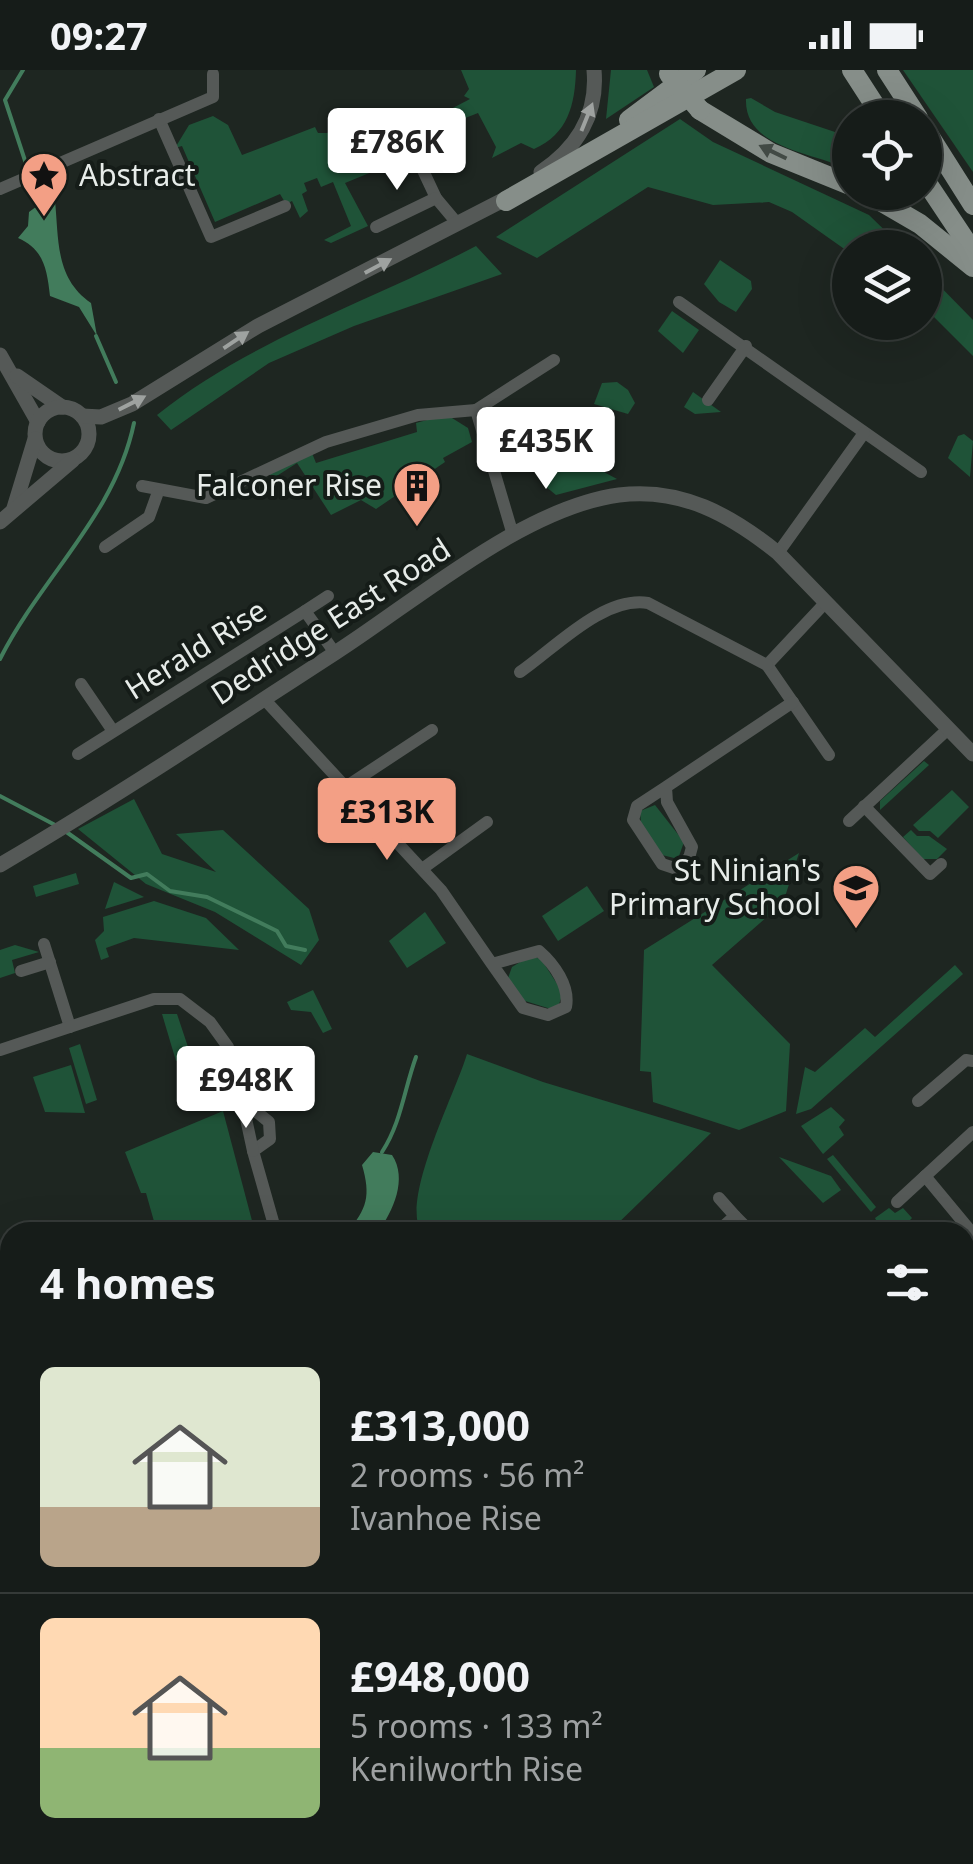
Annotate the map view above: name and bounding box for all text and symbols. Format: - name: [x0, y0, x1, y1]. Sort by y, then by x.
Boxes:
- text: 09:27: [50, 9, 148, 61]
- map controls: [832, 100, 942, 340]
- button: locate: [832, 100, 942, 210]
- one-way arrow: [580, 102, 596, 132]
- pin: £786K: [327, 108, 467, 193]
- text: £786K: [350, 119, 444, 162]
- one-way arrow: [758, 144, 787, 161]
- place icon: Abstract: [18, 150, 70, 218]
- place label: Abstract: [79, 154, 196, 195]
- button: layers: [832, 230, 942, 340]
- one-way arrow: [363, 258, 392, 275]
- one-way arrow: [223, 331, 250, 350]
- one-way arrow: [118, 395, 147, 412]
- pin: £435K: [476, 407, 616, 492]
- text: £435K: [499, 418, 593, 461]
- building icon: Falconer Rise: [391, 460, 443, 528]
- place label: Falconer Rise: [196, 464, 382, 505]
- street label: Dedridge East Road: [203, 528, 458, 714]
- street label: Herald Rise: [117, 589, 274, 708]
- pin: £313K: [317, 778, 457, 863]
- text: £313K: [340, 789, 434, 832]
- place label: St Ninian's Primary School: [609, 849, 821, 924]
- school or university icon: St Ninian's Primary School: [830, 862, 882, 930]
- pin: £948K: [176, 1046, 316, 1131]
- text: £948K: [199, 1057, 293, 1100]
- text: 4 homes: [40, 1254, 216, 1311]
- icon: filters: [880, 1255, 935, 1310]
- text: £313,000: [350, 1396, 530, 1453]
- icon: home: [120, 1407, 240, 1527]
- text: 2 rooms · 56 m²: [350, 1453, 584, 1496]
- text: Ivanhoe Rise: [350, 1496, 542, 1539]
- text: £948,000: [350, 1647, 530, 1704]
- icon: home: [120, 1658, 240, 1778]
- text: 5 rooms · 133 m²: [350, 1704, 603, 1747]
- text: Kenilworth Rise: [350, 1747, 583, 1790]

